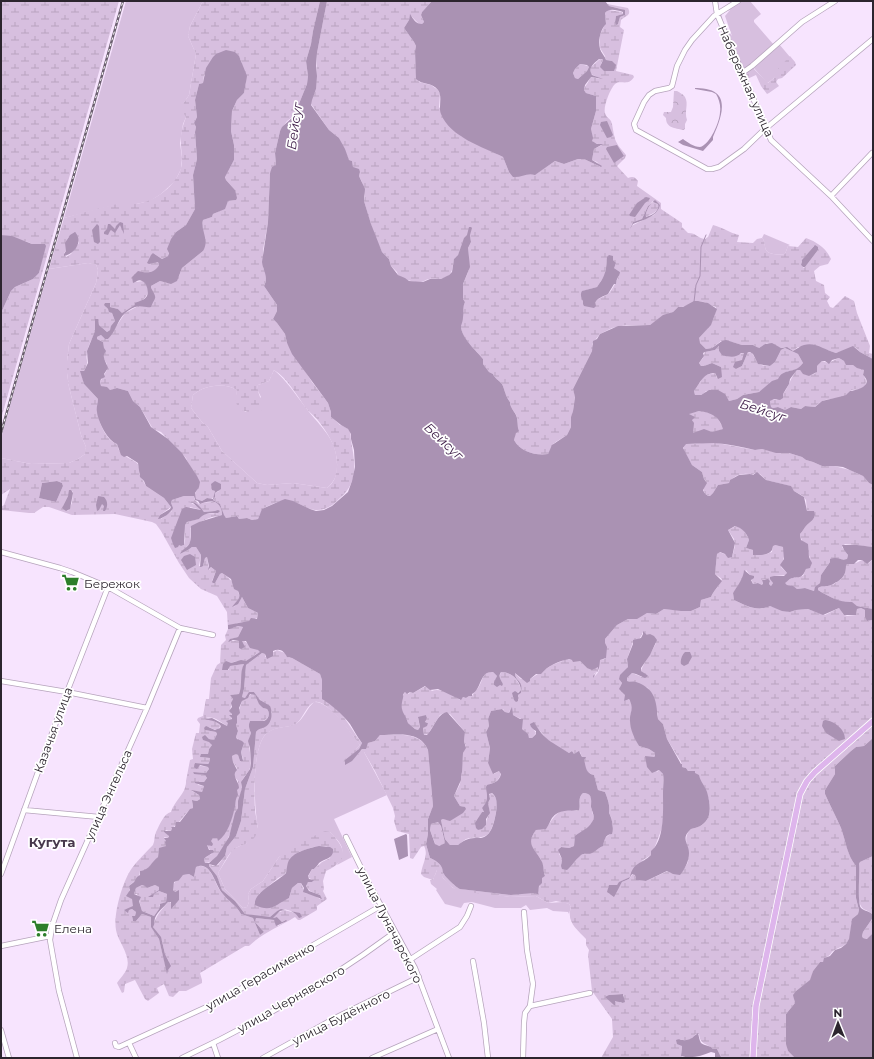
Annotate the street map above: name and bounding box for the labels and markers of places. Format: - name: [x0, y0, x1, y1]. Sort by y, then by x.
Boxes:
- supermarket icon: Бережок: [61, 573, 81, 593]
- place label: Бережок: [84, 576, 140, 591]
- supermarket icon: Елена: [31, 918, 51, 938]
- place label: Елена: [54, 921, 92, 936]

